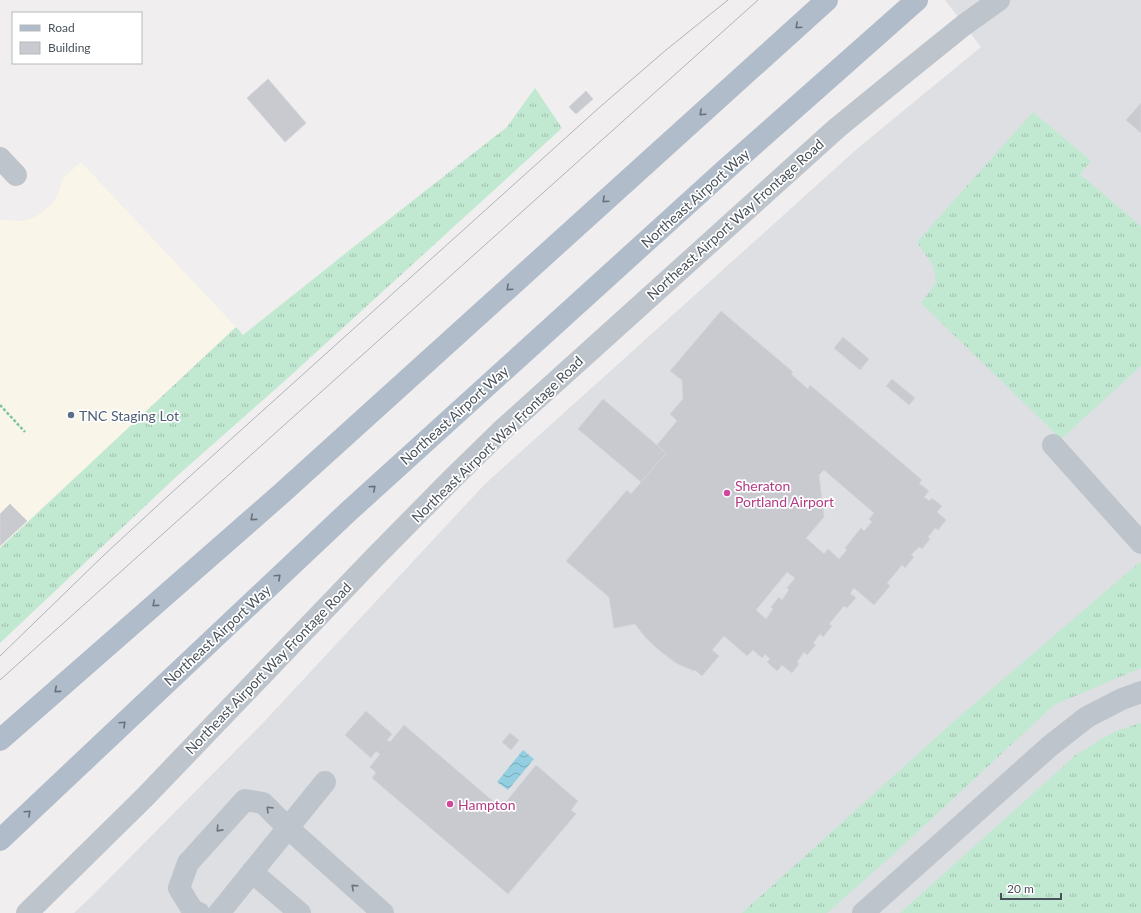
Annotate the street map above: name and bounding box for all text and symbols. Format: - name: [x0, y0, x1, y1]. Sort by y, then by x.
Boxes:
- legend: [12, 12, 142, 64]
- text: Road: [48, 20, 75, 35]
- one-way arrow: [795, 21, 803, 29]
- text: Building: [48, 40, 91, 55]
- one-way arrow: [699, 109, 706, 116]
- street label: Northeast Airport Way Frontage Road: [643, 135, 827, 303]
- street label: Northeast Airport Way: [637, 144, 753, 251]
- one-way arrow: [602, 196, 610, 203]
- one-way arrow: [506, 283, 513, 290]
- street label: Northeast Airport Way Frontage Road: [408, 352, 586, 526]
- street label: Northeast Airport Way: [396, 361, 512, 468]
- place label: TNC Staging Lot: [79, 407, 179, 424]
- marker: TNC Staging Lot: [66, 410, 76, 420]
- place label: Sheraton Portland Airport: [735, 477, 834, 510]
- one-way arrow: [369, 486, 376, 493]
- marker: Sheraton Portland Airport: [722, 488, 732, 498]
- one-way arrow: [250, 514, 257, 521]
- one-way arrow: [274, 575, 281, 582]
- street label: Northeast Airport Way Frontage Road: [181, 579, 355, 757]
- street label: Northeast Airport Way: [160, 581, 274, 689]
- one-way arrow: [152, 600, 160, 607]
- one-way arrow: [54, 685, 62, 692]
- one-way arrow: [118, 721, 126, 729]
- place label: Hampton: [458, 796, 515, 813]
- marker: Hampton: [445, 799, 455, 809]
- one-way arrow: [266, 806, 274, 814]
- one-way arrow: [23, 810, 31, 818]
- one-way arrow: [216, 824, 224, 832]
- scale bar: [1001, 875, 1061, 901]
- text: 20 m: [1007, 881, 1034, 896]
- one-way arrow: [352, 885, 359, 892]

